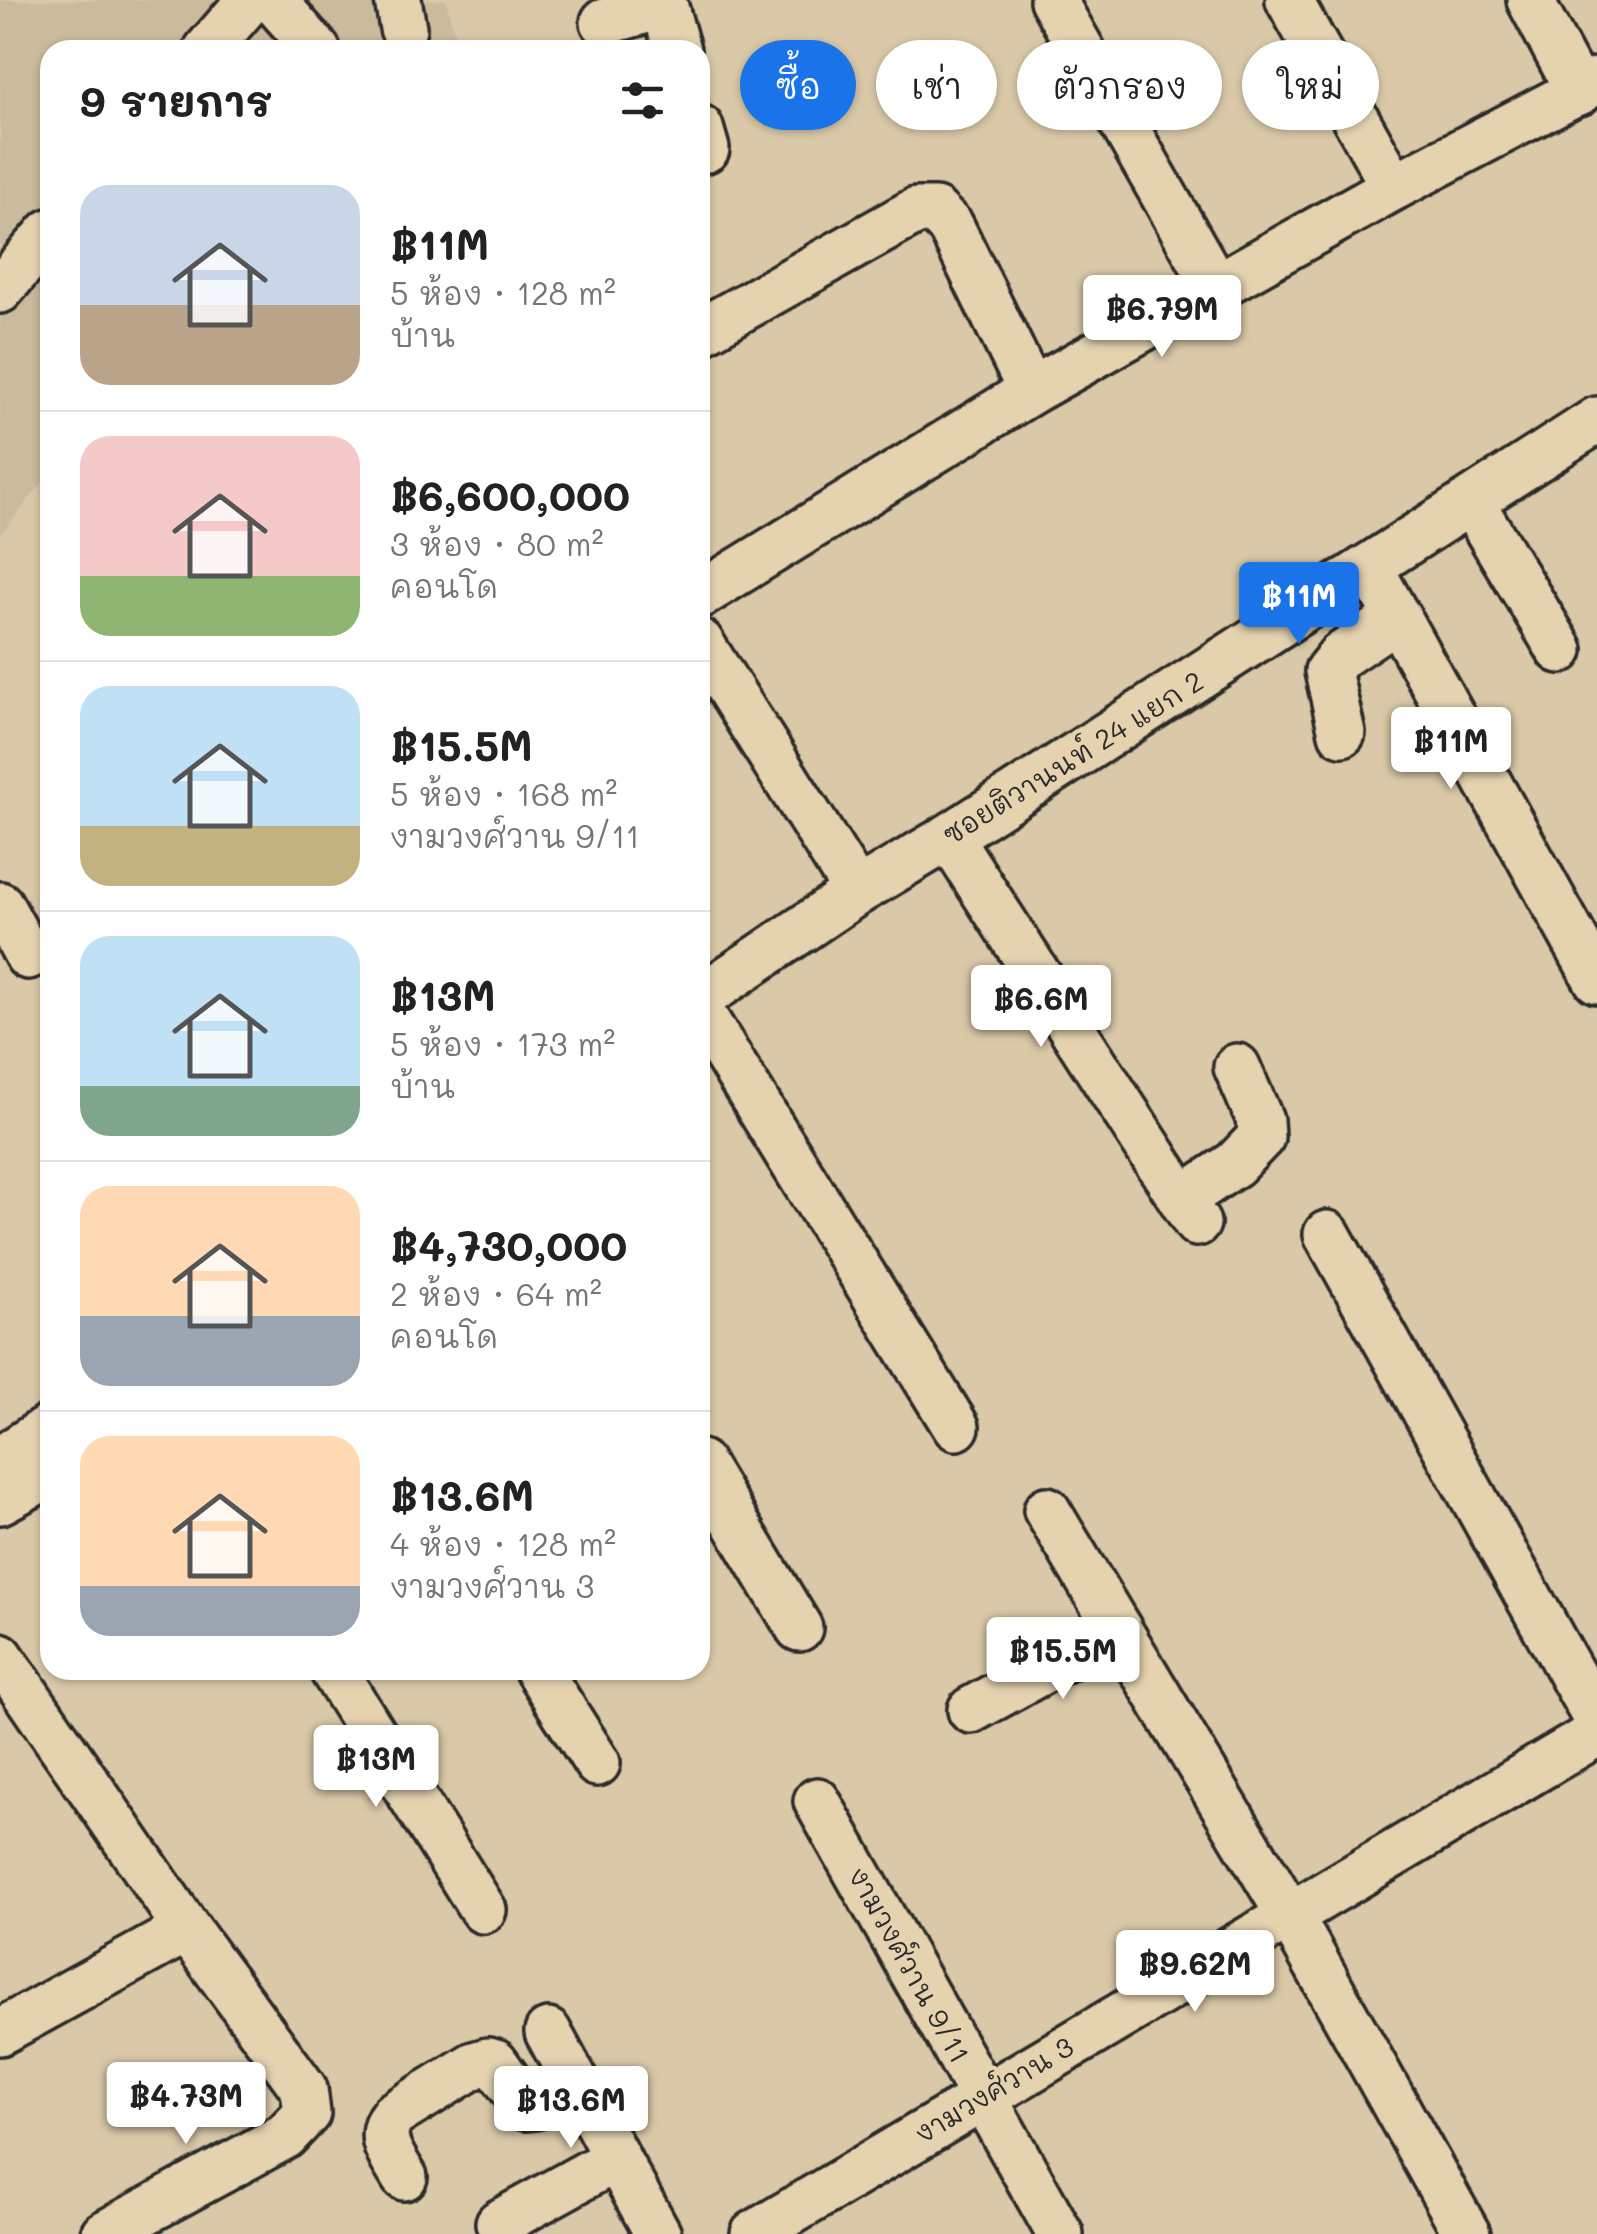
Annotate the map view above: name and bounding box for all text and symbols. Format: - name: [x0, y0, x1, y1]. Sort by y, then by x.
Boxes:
- chip: ซื้อ: [740, 40, 856, 130]
- chip: เช่า: [876, 40, 997, 130]
- chip: ตัวกรอง: [1017, 40, 1222, 130]
- chip: ใหม่: [1242, 40, 1379, 130]
- text: 9 รายการ: [80, 73, 272, 128]
- icon: filters: [615, 73, 670, 128]
- text: ฿11M: [390, 216, 490, 271]
- icon: home: [160, 225, 280, 345]
- text: 5 ห้อง · 128 m²: [390, 271, 616, 313]
- pin: ฿6.79M: [1081, 275, 1243, 360]
- text: ฿6.79M: [1105, 286, 1219, 328]
- text: บ้าน: [390, 313, 455, 355]
- text: ฿6,600,000: [390, 467, 630, 522]
- icon: home: [160, 476, 280, 596]
- text: 3 ห้อง · 80 m²: [390, 522, 604, 564]
- pin: ฿11M: [1240, 562, 1358, 647]
- text: คอนโด: [390, 564, 498, 606]
- text: ฿11M: [1261, 573, 1337, 615]
- street label: ซอยติวานนท์ 24 แยก 2: [935, 662, 1210, 852]
- pin: ฿11M: [1392, 707, 1510, 792]
- text: ฿15.5M: [390, 717, 533, 772]
- text: ฿11M: [1413, 718, 1489, 760]
- icon: home: [160, 726, 280, 846]
- text: 5 ห้อง · 168 m²: [390, 772, 617, 814]
- text: งามวงศ์วาน 9/11: [390, 814, 640, 856]
- pin: ฿6.6M: [971, 965, 1111, 1050]
- text: ฿13M: [390, 967, 496, 1022]
- icon: home: [160, 976, 280, 1096]
- text: ฿6.6M: [993, 976, 1089, 1018]
- text: 5 ห้อง · 173 m²: [390, 1022, 615, 1064]
- text: บ้าน: [390, 1064, 455, 1106]
- text: ฿4,730,000: [390, 1217, 627, 1272]
- icon: home: [160, 1226, 280, 1346]
- text: 2 ห้อง · 64 m²: [390, 1272, 602, 1314]
- text: คอนโด: [390, 1314, 498, 1356]
- text: ฿13.6M: [390, 1467, 534, 1522]
- icon: home: [160, 1476, 280, 1596]
- text: 4 ห้อง · 128 m²: [390, 1522, 616, 1564]
- text: งามวงศ์วาน 3: [390, 1564, 594, 1606]
- pin: ฿15.5M: [982, 1617, 1144, 1702]
- text: ฿15.5M: [1009, 1628, 1117, 1670]
- pin: ฿13M: [317, 1725, 435, 1810]
- text: ฿13M: [336, 1736, 416, 1778]
- street label: งามวงศ์วาน 9/11: [841, 1860, 979, 2069]
- pin: ฿9.62M: [1114, 1930, 1276, 2015]
- text: ฿9.62M: [1138, 1941, 1252, 1983]
- street label: งามวงศ์วาน 3: [908, 2028, 1079, 2151]
- pin: ฿4.73M: [105, 2062, 267, 2147]
- pin: ฿13.6M: [490, 2066, 652, 2151]
- text: ฿4.73M: [129, 2073, 243, 2115]
- text: ฿13.6M: [516, 2077, 626, 2119]

